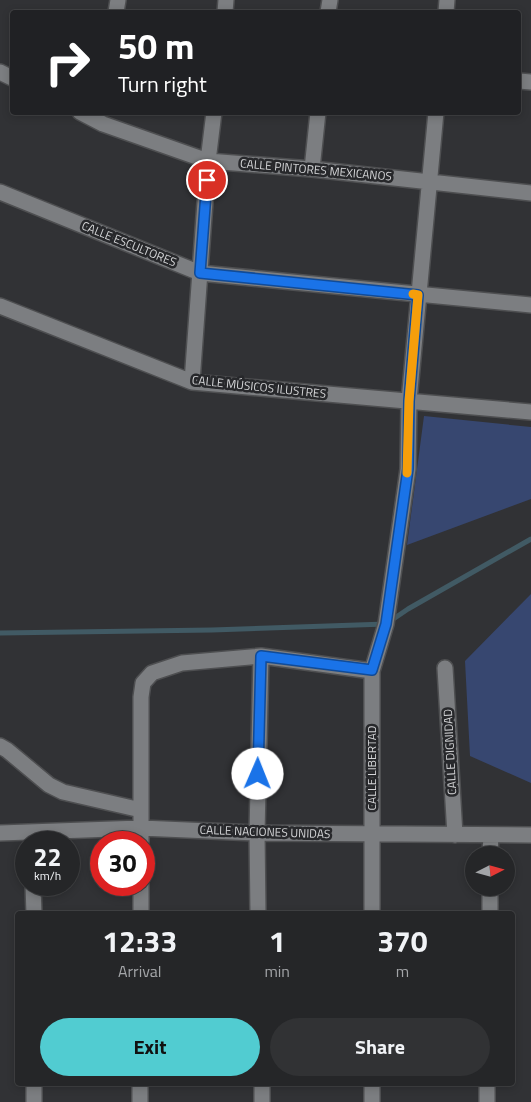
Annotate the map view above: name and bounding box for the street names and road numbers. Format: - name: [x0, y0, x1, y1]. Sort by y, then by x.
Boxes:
- street label: CALLE PINTORES MEXICANOS: [239, 153, 393, 186]
- street label: CALLE ESCULTORES: [79, 216, 180, 271]
- street label: CALLE MÚSICOS ILUSTRES: [191, 370, 327, 403]
- street label: CALLE DIGNIDAD: [438, 708, 461, 796]
- street label: CALLE LIBERTAD: [362, 725, 381, 811]
- street label: CALLE NACIONES UNIDAS: [199, 820, 331, 843]

